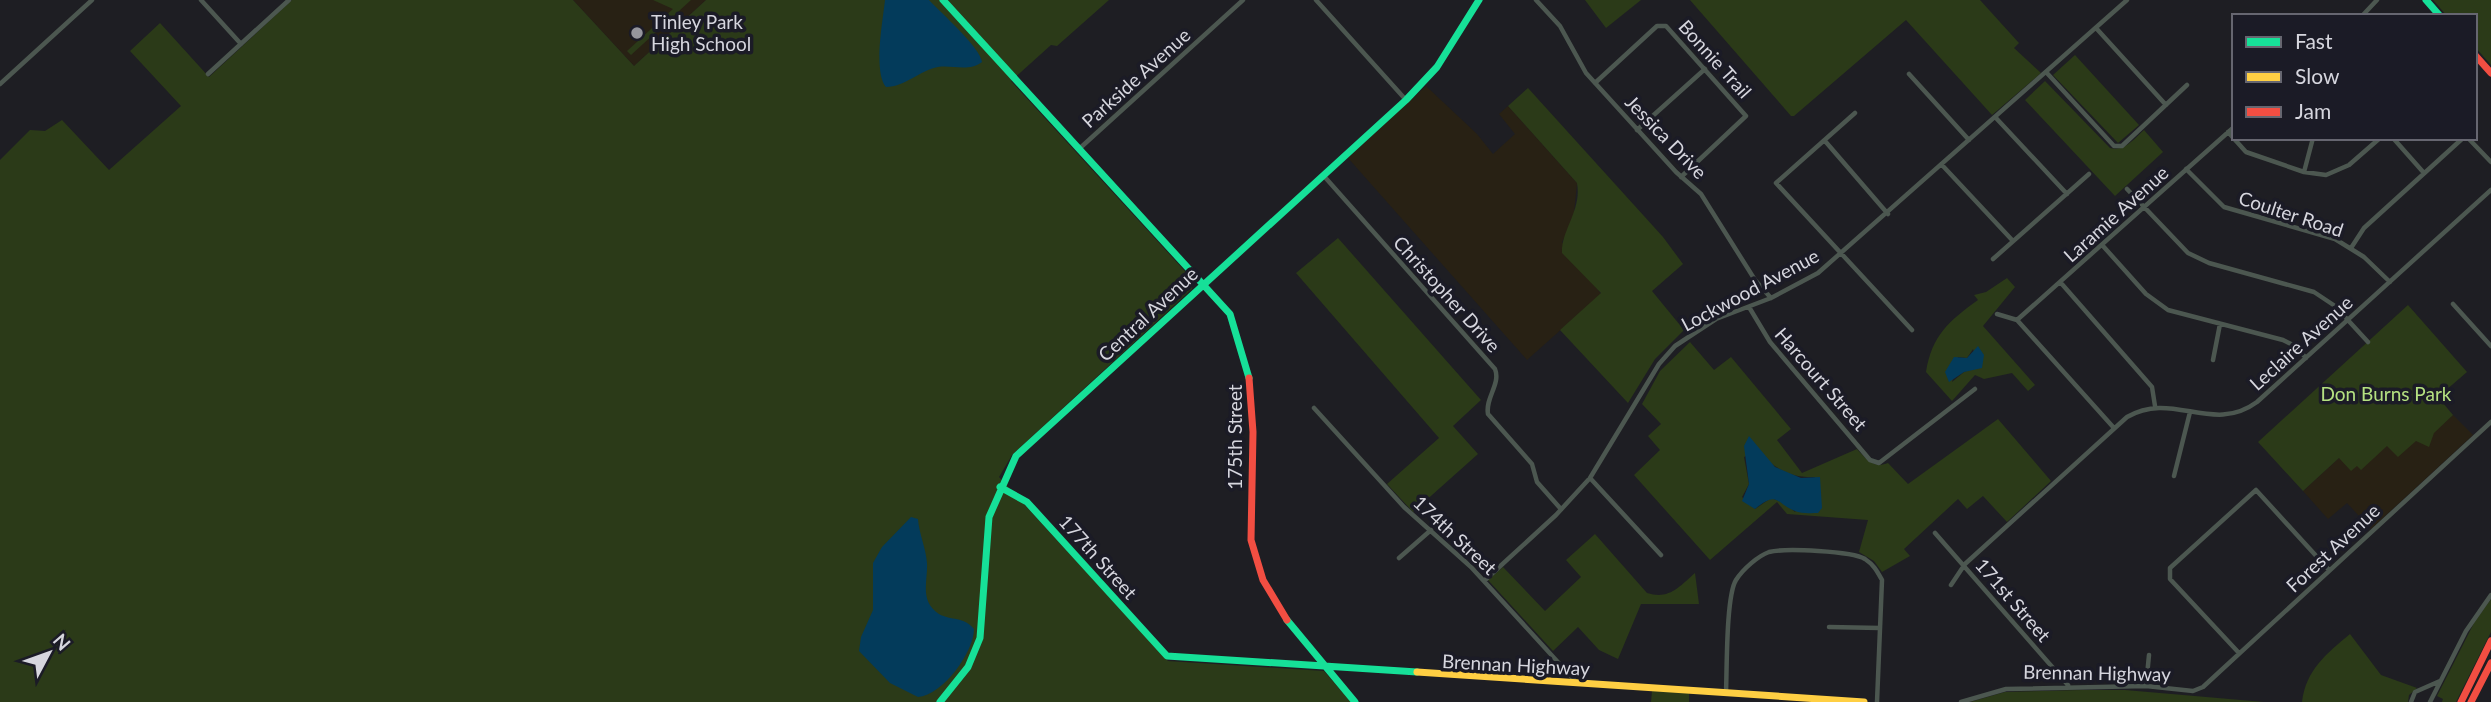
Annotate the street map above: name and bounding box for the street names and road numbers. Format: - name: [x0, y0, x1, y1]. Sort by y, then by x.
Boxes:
- street label: Bonnie Trail: [1674, 15, 1757, 103]
- street label: Parkside Avenue: [1077, 23, 1195, 132]
- street label: Jessica Drive: [1621, 90, 1712, 183]
- street label: Laramie Avenue: [2059, 161, 2173, 267]
- street label: Coulter Road: [2236, 186, 2346, 241]
- street label: Christopher Drive: [1389, 231, 1506, 357]
- street label: Lockwood Avenue: [1677, 244, 1823, 336]
- street label: Central Avenue: [1093, 262, 1202, 366]
- street label: Leclaire Avenue: [2245, 290, 2357, 395]
- street label: Harcourt Street: [1770, 322, 1873, 435]
- street label: 175th Street: [1223, 384, 1246, 490]
- street label: 174th Street: [1409, 490, 1502, 579]
- street label: Forest Avenue: [2281, 499, 2384, 597]
- street label: 177th Street: [1055, 510, 1142, 604]
- street label: 171st Street: [1971, 553, 2056, 646]
- street label: Brennan Highway: [1442, 649, 1591, 680]
- street label: Brennan Highway: [2023, 660, 2171, 685]

